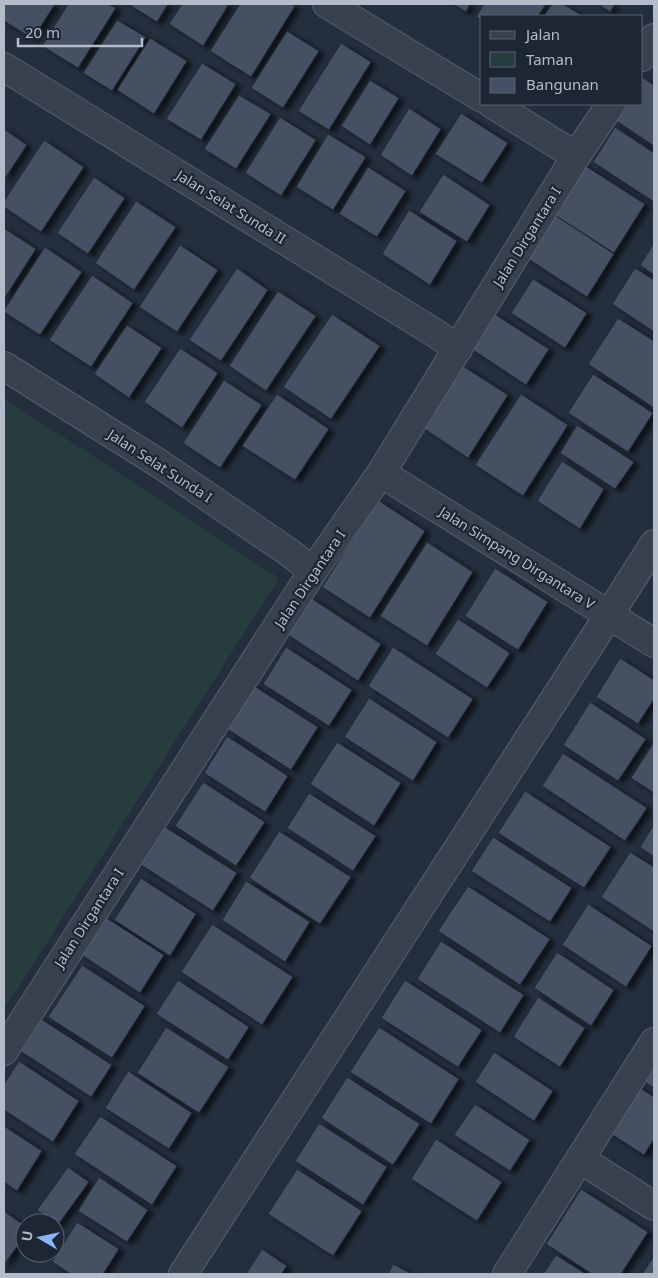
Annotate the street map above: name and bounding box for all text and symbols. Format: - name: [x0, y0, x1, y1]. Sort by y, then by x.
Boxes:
- scale bar: [18, 15, 141, 47]
- legend: [480, 15, 643, 105]
- text: 20 m: [25, 22, 60, 42]
- text: Jalan: [524, 24, 560, 44]
- text: Taman: [526, 49, 573, 69]
- text: Bangunan: [526, 74, 599, 94]
- street label: Jalan Selat Sunda II: [171, 164, 290, 248]
- street label: Jalan Dirgantara I: [487, 183, 565, 292]
- street label: Jalan Selat Sunda I: [103, 424, 216, 507]
- street label: Jalan Simpang Dirgantara V: [434, 501, 599, 614]
- street label: Jalan Dirgantara I: [269, 526, 350, 633]
- street label: Jalan Dirgantara I: [48, 864, 128, 973]
- north arrow: [15, 1213, 65, 1263]
- text: U: [16, 1229, 37, 1243]

